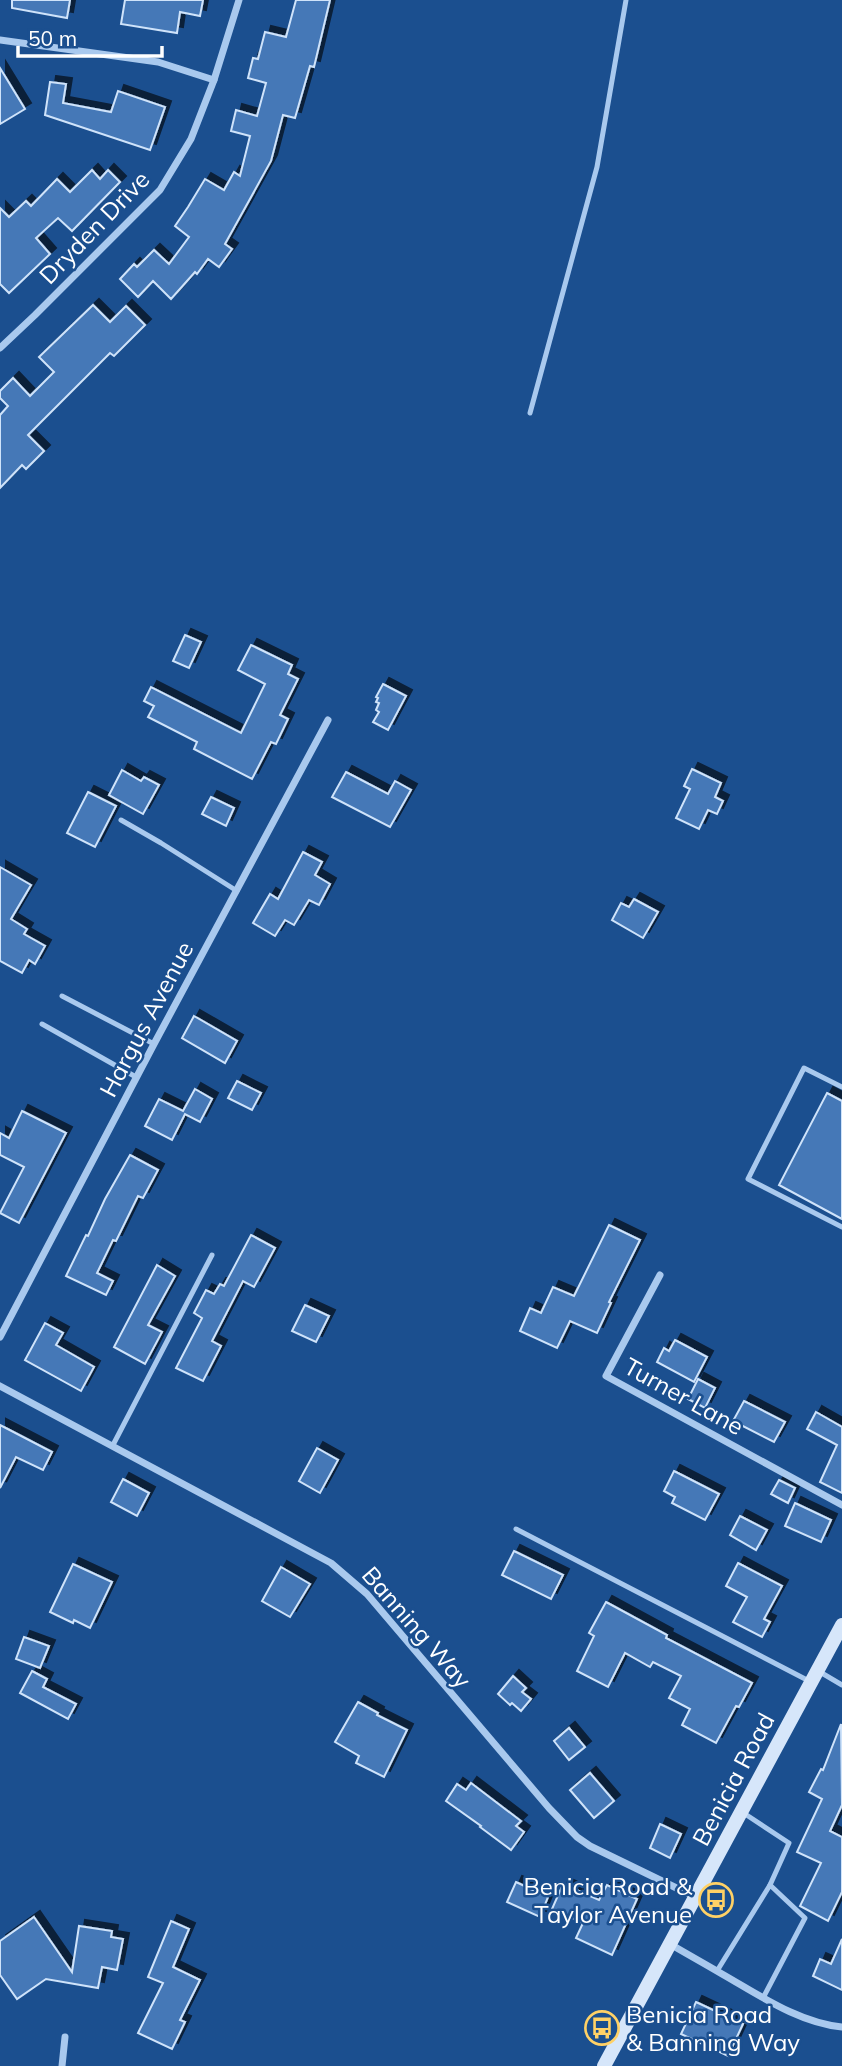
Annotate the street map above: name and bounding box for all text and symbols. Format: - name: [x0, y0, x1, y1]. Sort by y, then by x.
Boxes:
- scale bar: [18, 14, 161, 58]
- text: 50 m: [28, 25, 77, 51]
- street label: Dryden Drive: [33, 164, 155, 290]
- street label: Hargus Avenue: [93, 936, 199, 1102]
- street label: Turner Lane: [619, 1351, 749, 1441]
- street label: Banning Way: [356, 1560, 478, 1694]
- street label: Benicia Road: [685, 1707, 781, 1851]
- place label: Benicia Road & Taylor Avenue: [523, 1871, 693, 1929]
- bus stop icon: Benicia Road & Taylor Avenue: [697, 1881, 735, 1919]
- place label: Benicia Road & Banning Way: [626, 1999, 800, 2057]
- bus stop icon: Benicia Road & Banning Way: [583, 2009, 621, 2047]

